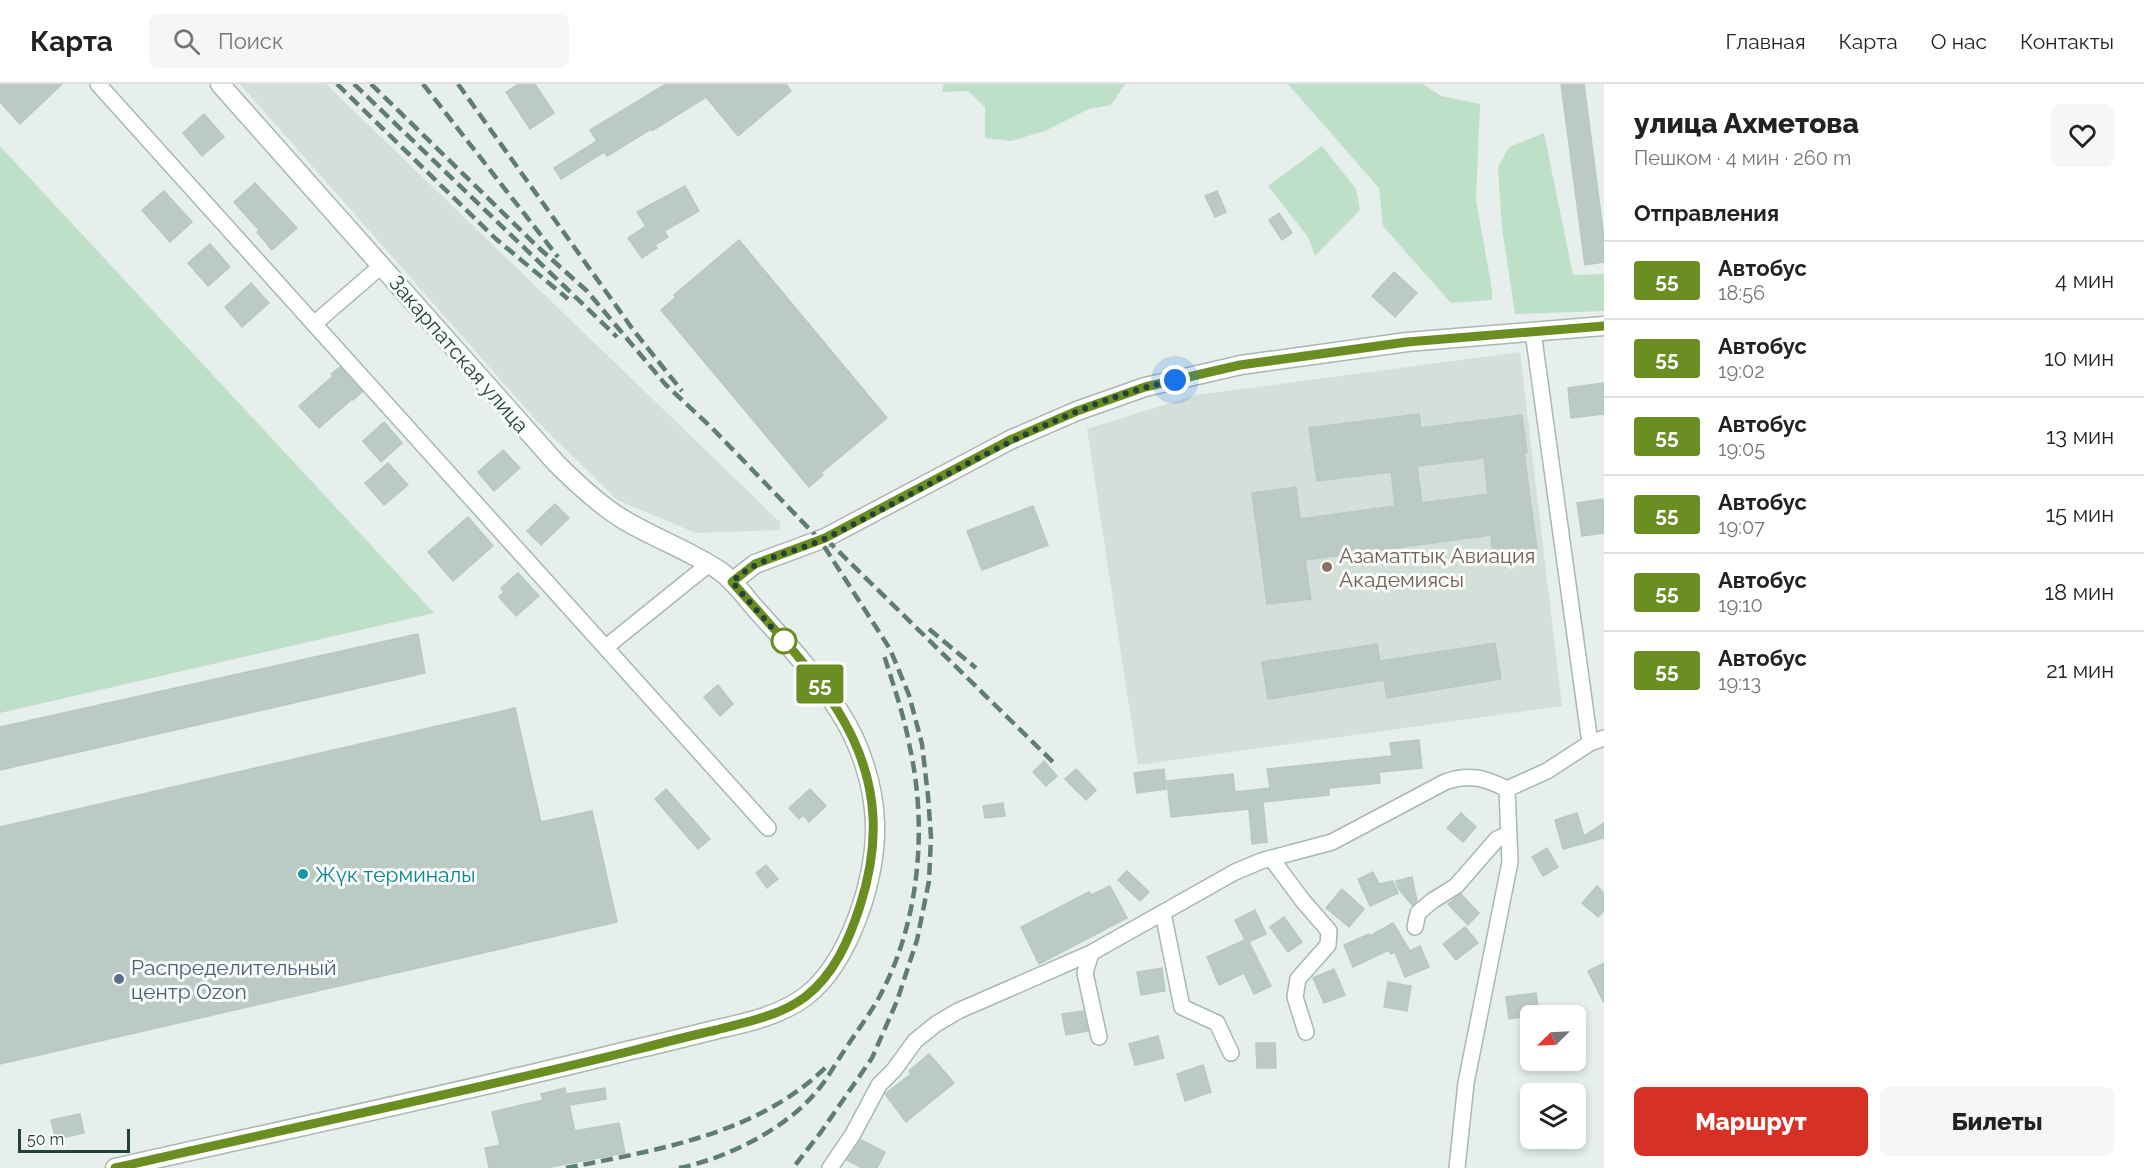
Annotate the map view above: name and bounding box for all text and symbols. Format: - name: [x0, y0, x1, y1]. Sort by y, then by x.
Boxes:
- search box: [149, 14, 569, 68]
- text: Карта: [30, 25, 113, 58]
- icon: search: [170, 25, 203, 58]
- text: Поиск: [218, 28, 283, 54]
- text: Главная: [1726, 29, 1806, 54]
- text: Карта: [1839, 29, 1898, 54]
- text: О нас: [1931, 29, 1987, 54]
- text: Контакты: [2020, 29, 2114, 54]
- button: heart: [2051, 104, 2114, 167]
- text: улица Ахметова: [1634, 107, 1859, 140]
- text: Пешком · 4 мин · 260 m: [1634, 146, 1852, 170]
- text: Отправления: [1634, 200, 1779, 226]
- text: Автобус: [1718, 255, 1807, 281]
- text: 4 мин: [2055, 267, 2114, 293]
- text: 55: [1655, 268, 1679, 293]
- street label: Закарпатская улица: [384, 270, 534, 438]
- text: 18:56: [1718, 281, 1765, 305]
- text: Автобус: [1718, 333, 1807, 359]
- text: 10 мин: [2044, 345, 2114, 371]
- text: 55: [1655, 346, 1679, 371]
- text: 19:02: [1718, 359, 1765, 383]
- your location: [1160, 365, 1190, 395]
- text: Автобус: [1718, 411, 1807, 437]
- text: 13 мин: [2046, 423, 2114, 449]
- text: 55: [1655, 424, 1679, 449]
- text: 19:05: [1718, 437, 1765, 461]
- text: Автобус: [1718, 489, 1807, 515]
- text: 15 мин: [2046, 501, 2114, 527]
- text: 55: [1655, 502, 1679, 527]
- text: 19:07: [1718, 515, 1765, 539]
- place label: Азаматтық Авиация Академиясы: [1339, 543, 1535, 592]
- marker: Азаматтық Авиация Академиясы: [1320, 560, 1334, 574]
- text: Автобус: [1718, 567, 1807, 593]
- text: 18 мин: [2045, 579, 2114, 605]
- text: 55: [1655, 580, 1679, 605]
- text: 19:10: [1718, 593, 1763, 617]
- unlabelled marker: [771, 628, 797, 654]
- text: Автобус: [1718, 645, 1807, 671]
- text: 21 мин: [2046, 657, 2114, 683]
- text: 55: [1655, 658, 1679, 683]
- line badge: 55: [793, 664, 847, 704]
- text: 19:13: [1718, 671, 1761, 695]
- text: 55: [808, 672, 832, 697]
- place label: Жүк терминалы: [315, 862, 476, 887]
- marker: Жүк терминалы: [296, 867, 310, 881]
- place label: Распределительный центр Ozon: [131, 955, 337, 1004]
- marker: Распределительный центр Ozon: [112, 972, 126, 986]
- north arrow: [1520, 1005, 1586, 1071]
- map controls: [1520, 1005, 1586, 1149]
- button: layers: [1520, 1083, 1586, 1149]
- button: Маршрут: [1634, 1087, 1868, 1156]
- button: Билеты: [1880, 1087, 2114, 1156]
- scale bar: [18, 1126, 130, 1154]
- text: 50 m: [27, 1130, 64, 1149]

